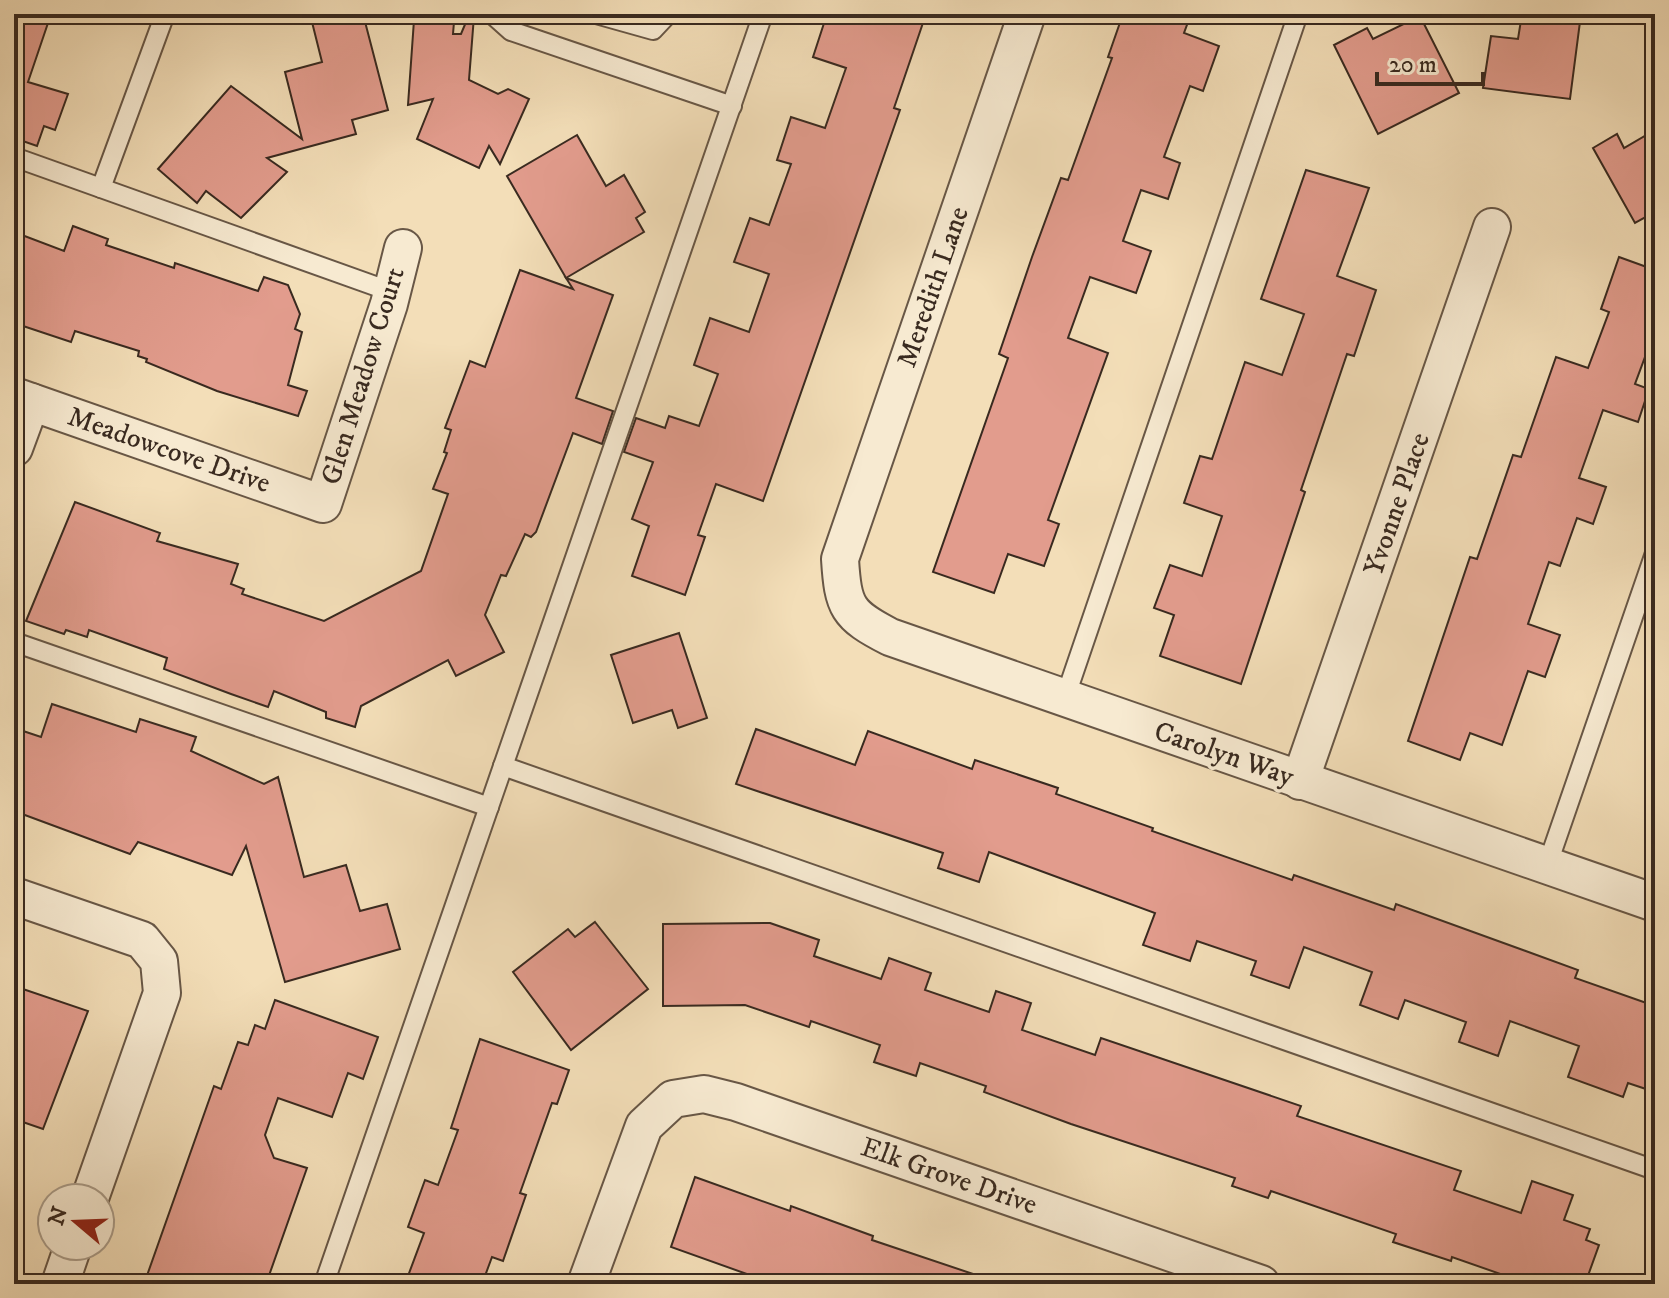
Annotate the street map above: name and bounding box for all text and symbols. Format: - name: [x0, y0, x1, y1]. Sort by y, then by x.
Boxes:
- scale bar: [1377, 36, 1483, 86]
- text: 20 m: [1389, 50, 1437, 80]
- street label: Meredith Lane: [889, 202, 977, 372]
- street label: Glen Meadow Court: [313, 263, 413, 489]
- street label: Meadowcove Drive: [63, 399, 275, 501]
- street label: Yvonne Place: [1356, 428, 1438, 580]
- street label: Carolyn Way: [1150, 714, 1299, 794]
- street label: Elk Grove Drive: [856, 1130, 1042, 1222]
- north arrow: [36, 1182, 116, 1262]
- text: N: [43, 1203, 74, 1229]

